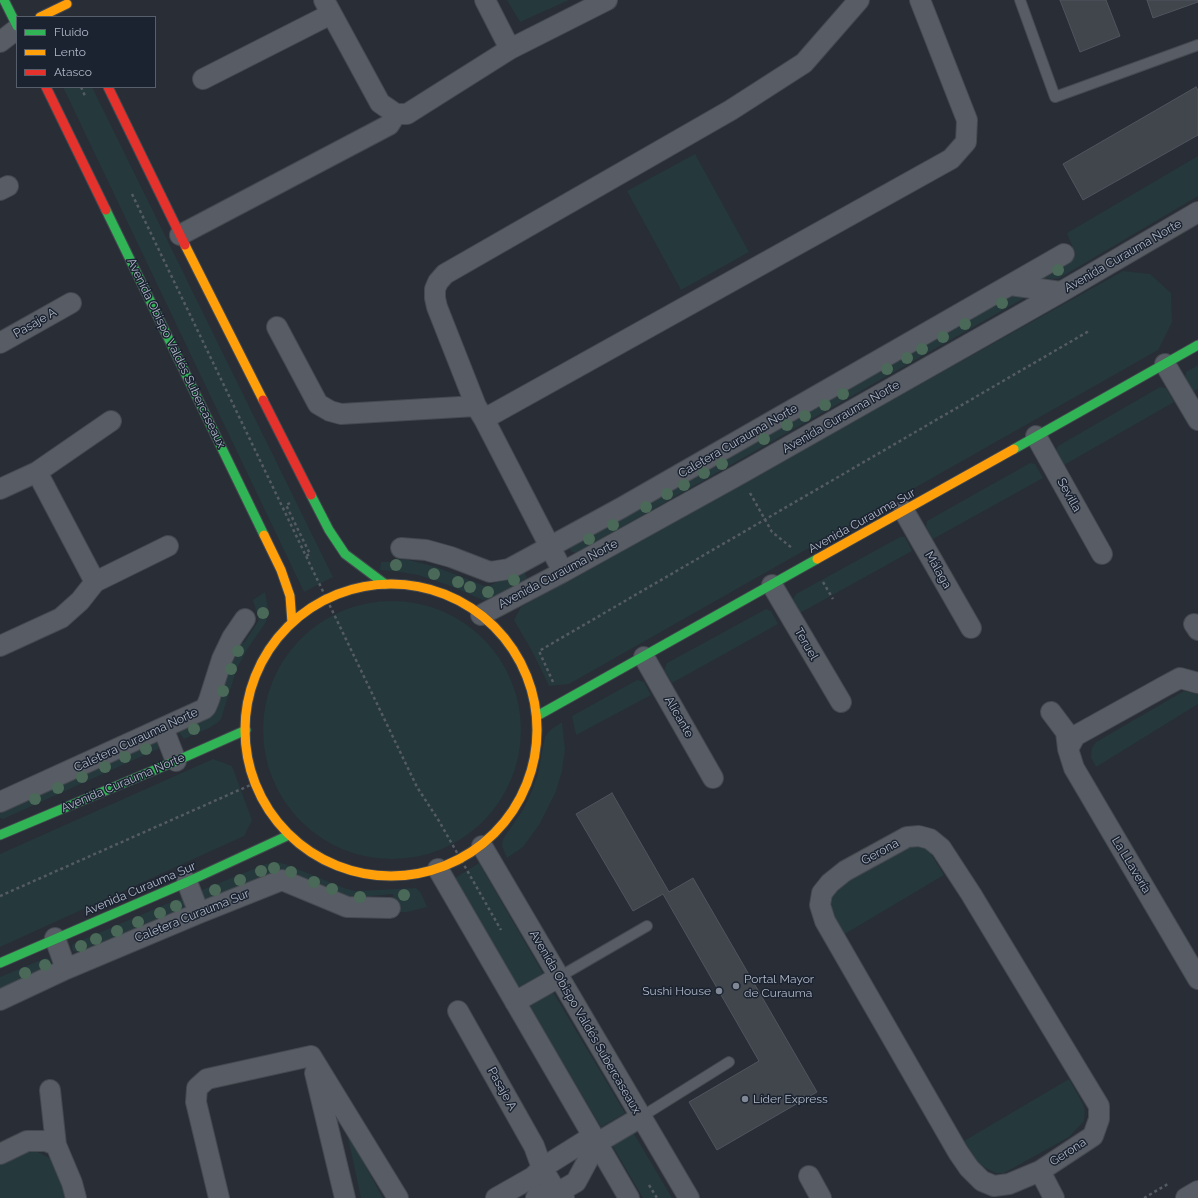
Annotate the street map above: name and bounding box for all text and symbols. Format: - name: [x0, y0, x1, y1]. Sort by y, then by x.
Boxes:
- legend: [16, 16, 156, 88]
- text: Fluido: [54, 25, 89, 39]
- text: Lento: [54, 45, 86, 59]
- text: Atasco: [54, 65, 92, 79]
- street label: Avenida Curauma Norte: [1062, 217, 1184, 295]
- street label: Avenida Obispo Valdés Subercaseaux: [124, 256, 228, 450]
- street label: Pasaje A: [11, 305, 59, 341]
- street label: Avenida Curauma Norte: [780, 378, 902, 456]
- street label: Caletera Curauma Norte: [676, 401, 800, 481]
- street label: Sevilla: [1054, 476, 1084, 514]
- street label: Avenida Curauma Sur: [806, 486, 918, 556]
- street label: Avenida Curauma Norte: [496, 536, 620, 612]
- street label: Málaga: [922, 549, 954, 591]
- street label: Teruel: [791, 625, 821, 663]
- street label: Alicante: [662, 694, 696, 740]
- street label: Caletera Curauma Norte: [72, 705, 200, 775]
- street label: Avenida Curauma Norte: [59, 750, 187, 816]
- street label: La LLavería: [1108, 834, 1154, 896]
- street label: Gerona: [859, 836, 901, 868]
- street label: Avenida Curauma Sur: [82, 859, 198, 919]
- street label: Caletera Curauma Sur: [133, 886, 251, 946]
- street label: Avenida Obispo Valdés Subercaseaux: [526, 928, 644, 1116]
- place label: Portal Mayor de Curauma: [744, 972, 814, 1000]
- marker: Portal Mayor de Curauma: [731, 981, 741, 991]
- place label: Sushi House: [642, 984, 711, 998]
- marker: Sushi House: [714, 986, 724, 996]
- street label: Pasaje A: [484, 1065, 520, 1113]
- place label: Líder Express: [753, 1092, 828, 1106]
- marker: Líder Express: [740, 1094, 750, 1104]
- street label: Gerona: [1047, 1135, 1089, 1169]

